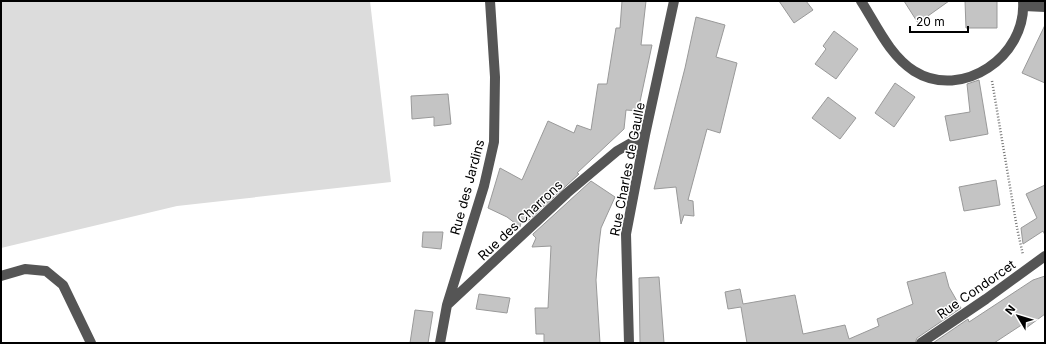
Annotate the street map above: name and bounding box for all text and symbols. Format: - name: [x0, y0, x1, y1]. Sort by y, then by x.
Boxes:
- scale bar: [910, 8, 968, 34]
- text: 20 m: [916, 14, 945, 29]
- street label: Rue Charles de Gaulle: [606, 101, 648, 237]
- street label: Rue des Jardins: [447, 137, 487, 237]
- street label: Rue des Charrons: [474, 177, 566, 263]
- street label: Rue Condorcet: [934, 256, 1018, 322]
- north arrow: [998, 296, 1038, 336]
- text: N: [1002, 302, 1018, 317]

